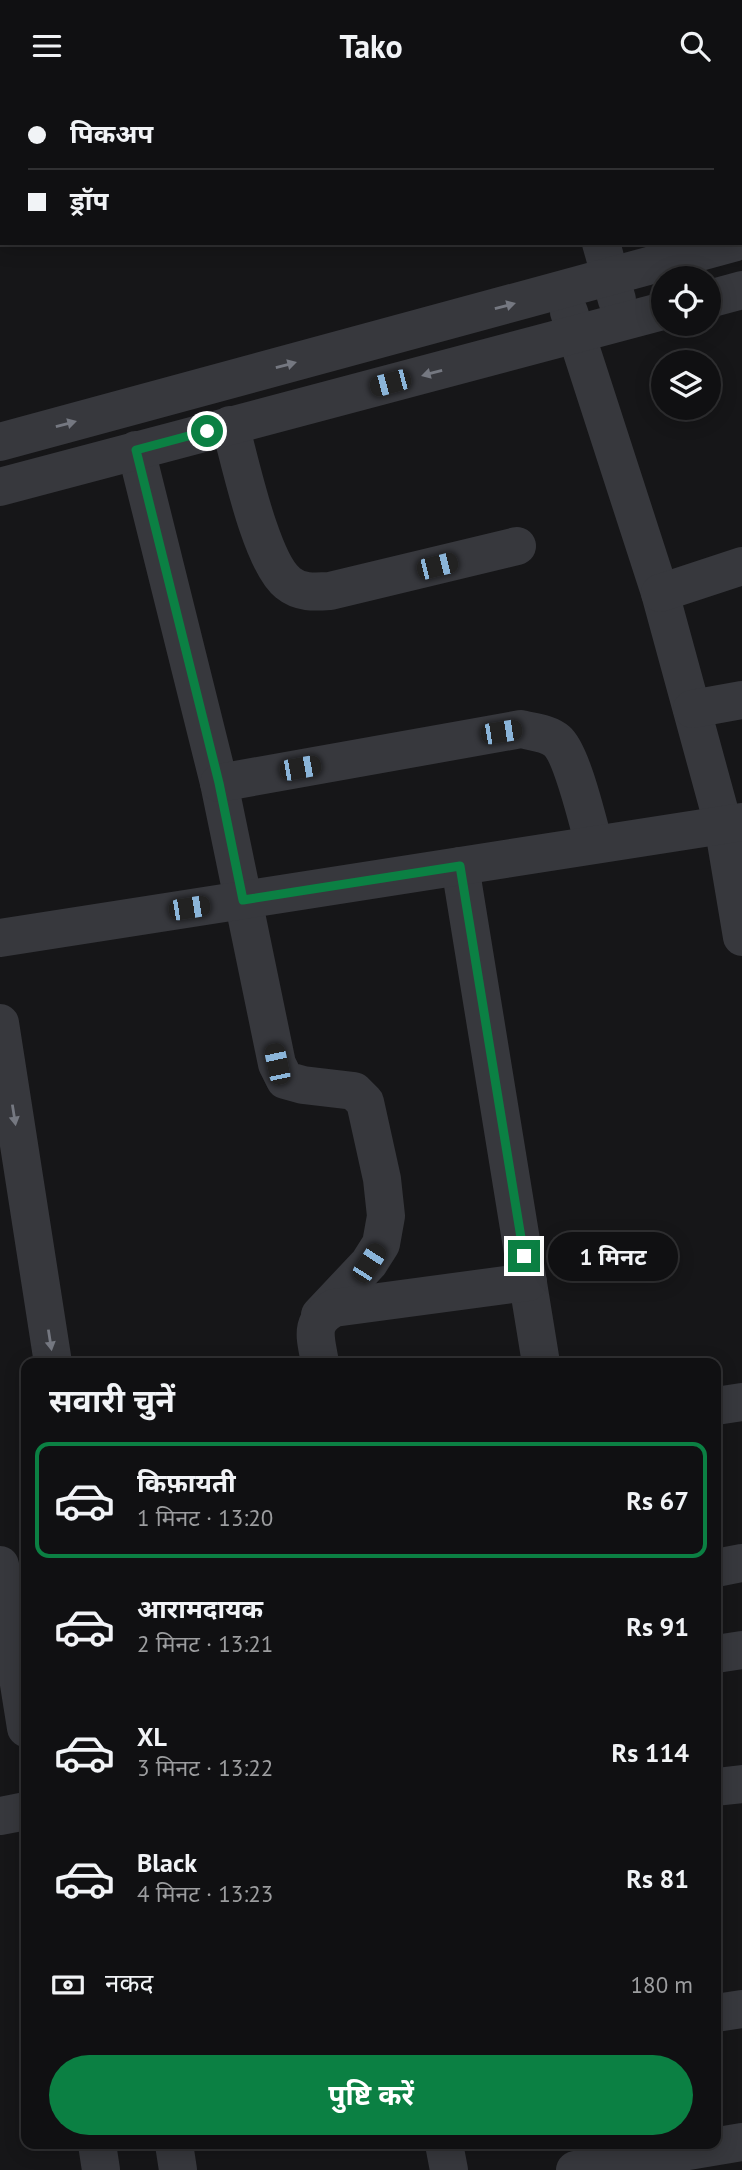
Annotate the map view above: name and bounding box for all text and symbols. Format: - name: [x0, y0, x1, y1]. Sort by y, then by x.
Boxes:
- text: Tako: [339, 25, 403, 67]
- icon: menu: [28, 27, 66, 65]
- icon: search: [676, 27, 714, 65]
- text: पिकअप: [70, 117, 153, 150]
- text: ड्रॉप: [70, 184, 108, 217]
- map controls: [651, 266, 721, 420]
- button: locate: [651, 266, 721, 336]
- one-way arrow: [495, 300, 516, 310]
- button: layers: [651, 350, 721, 420]
- one-way arrow: [275, 359, 297, 370]
- car: [367, 367, 414, 399]
- one-way arrow: [420, 368, 442, 379]
- route start: [191, 415, 223, 447]
- one-way arrow: [55, 418, 77, 429]
- car: [415, 551, 460, 581]
- car: [479, 718, 524, 746]
- car: [278, 754, 323, 782]
- car: [167, 894, 212, 922]
- car: [263, 1041, 292, 1087]
- one-way arrow: [9, 1104, 20, 1126]
- callout: 1 मिनट: [548, 1231, 678, 1281]
- car: [349, 1240, 390, 1286]
- route end: [508, 1240, 540, 1272]
- text: 1 मिनट: [579, 1242, 647, 1271]
- one-way arrow: [45, 1329, 56, 1351]
- text: सवारी चुनें: [49, 1379, 175, 1421]
- text: किफ़ायती: [137, 1466, 236, 1499]
- icon: car: [53, 1469, 116, 1532]
- text: Rs 67: [626, 1484, 689, 1517]
- text: 1 मिनट · 13:20: [137, 1503, 273, 1532]
- text: आरामदायक: [137, 1592, 263, 1625]
- icon: car: [53, 1595, 116, 1658]
- text: Rs 91: [626, 1610, 689, 1643]
- text: 2 मिनट · 13:21: [137, 1629, 273, 1658]
- text: XL: [137, 1720, 167, 1753]
- icon: car: [53, 1721, 116, 1784]
- text: Rs 114: [612, 1736, 689, 1769]
- text: 3 मिनट · 13:22: [137, 1753, 273, 1782]
- text: Black: [137, 1846, 197, 1879]
- icon: car: [53, 1847, 116, 1910]
- text: Rs 81: [626, 1862, 689, 1895]
- text: 4 मिनट · 13:23: [137, 1879, 273, 1908]
- icon: cash: [49, 1966, 87, 2004]
- text: नकद: [105, 1966, 153, 1999]
- text: 180 m: [631, 1970, 693, 1999]
- button: पुष्टि करें: [49, 2055, 693, 2135]

